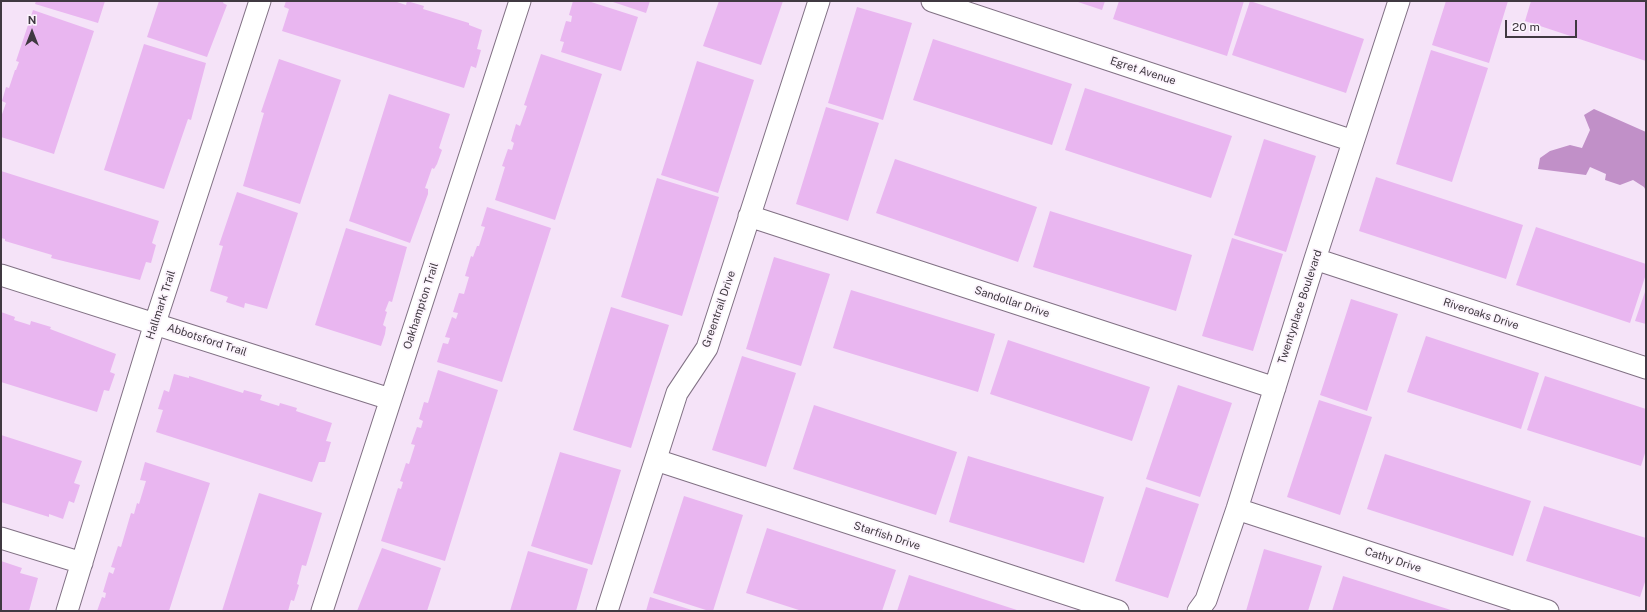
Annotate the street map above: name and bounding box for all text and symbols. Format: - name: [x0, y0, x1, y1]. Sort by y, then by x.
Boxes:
- north arrow: [12, 12, 52, 52]
- scale bar: [1507, 12, 1579, 38]
- text: N: [28, 14, 36, 26]
- text: 20 m: [1512, 20, 1540, 34]
- street label: Egret Avenue: [1108, 54, 1178, 88]
- street label: Twentyplace Boulevard: [1275, 248, 1325, 366]
- street label: Oakhampton Trail: [401, 261, 441, 351]
- street label: Hallmark Trail: [144, 269, 178, 341]
- street label: Greentrail Drive: [700, 269, 738, 349]
- street label: Sandollar Drive: [973, 284, 1051, 320]
- street label: Riveroaks Drive: [1441, 296, 1521, 332]
- street label: Abbotsford Trail: [165, 321, 249, 359]
- street label: Starfish Drive: [852, 519, 922, 553]
- street label: Cathy Drive: [1363, 545, 1423, 575]

